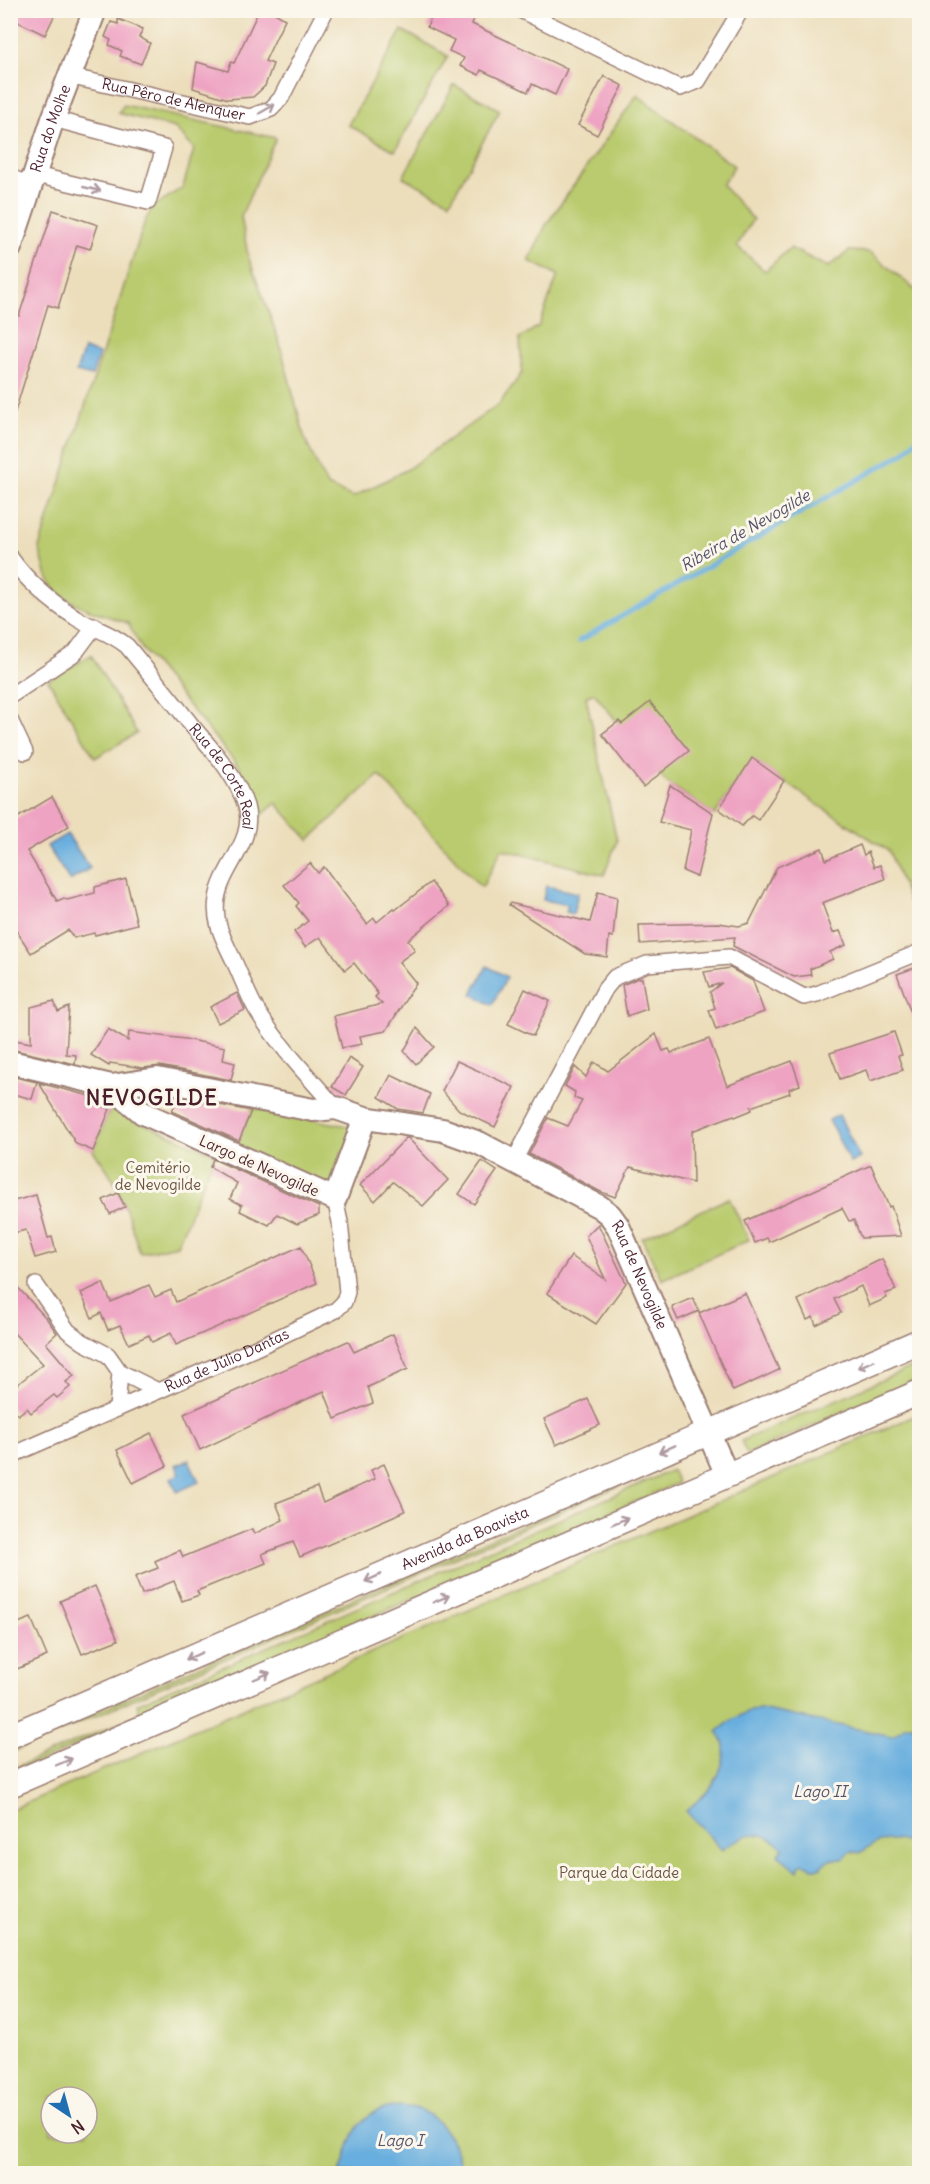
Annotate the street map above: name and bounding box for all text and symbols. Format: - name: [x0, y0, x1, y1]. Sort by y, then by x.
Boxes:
- street label: Rua Pêro de Alenquer: [100, 74, 247, 125]
- street label: Rua do Molhe: [26, 82, 74, 175]
- one-way arrow: [258, 103, 275, 115]
- one-way arrow: [83, 184, 102, 196]
- water label: Ribeira de Nevogilde: [677, 484, 814, 575]
- street label: Rua de Corte Real: [185, 719, 258, 831]
- district label: NEVOGILDE: [86, 1084, 218, 1111]
- street label: Largo de Nevogilde: [196, 1131, 322, 1201]
- park label: Cemitério de Nevogilde: [115, 1158, 201, 1194]
- street label: Rua de Nevogilde: [608, 1216, 672, 1332]
- street label: Rua de Júlio Dantas: [162, 1324, 292, 1396]
- one-way arrow: [857, 1359, 875, 1370]
- one-way arrow: [659, 1444, 677, 1456]
- street label: Avenida da Boavista: [398, 1502, 532, 1574]
- one-way arrow: [611, 1515, 629, 1526]
- one-way arrow: [365, 1572, 383, 1584]
- one-way arrow: [432, 1593, 450, 1604]
- one-way arrow: [186, 1650, 204, 1662]
- one-way arrow: [253, 1670, 271, 1681]
- one-way arrow: [55, 1756, 73, 1767]
- water label: Lago II: [793, 1781, 850, 1801]
- park label: Parque da Cidade: [559, 1863, 679, 1882]
- north arrow: [39, 2085, 99, 2145]
- text: N: [67, 2116, 88, 2138]
- water label: Lago I: [377, 2130, 426, 2150]

